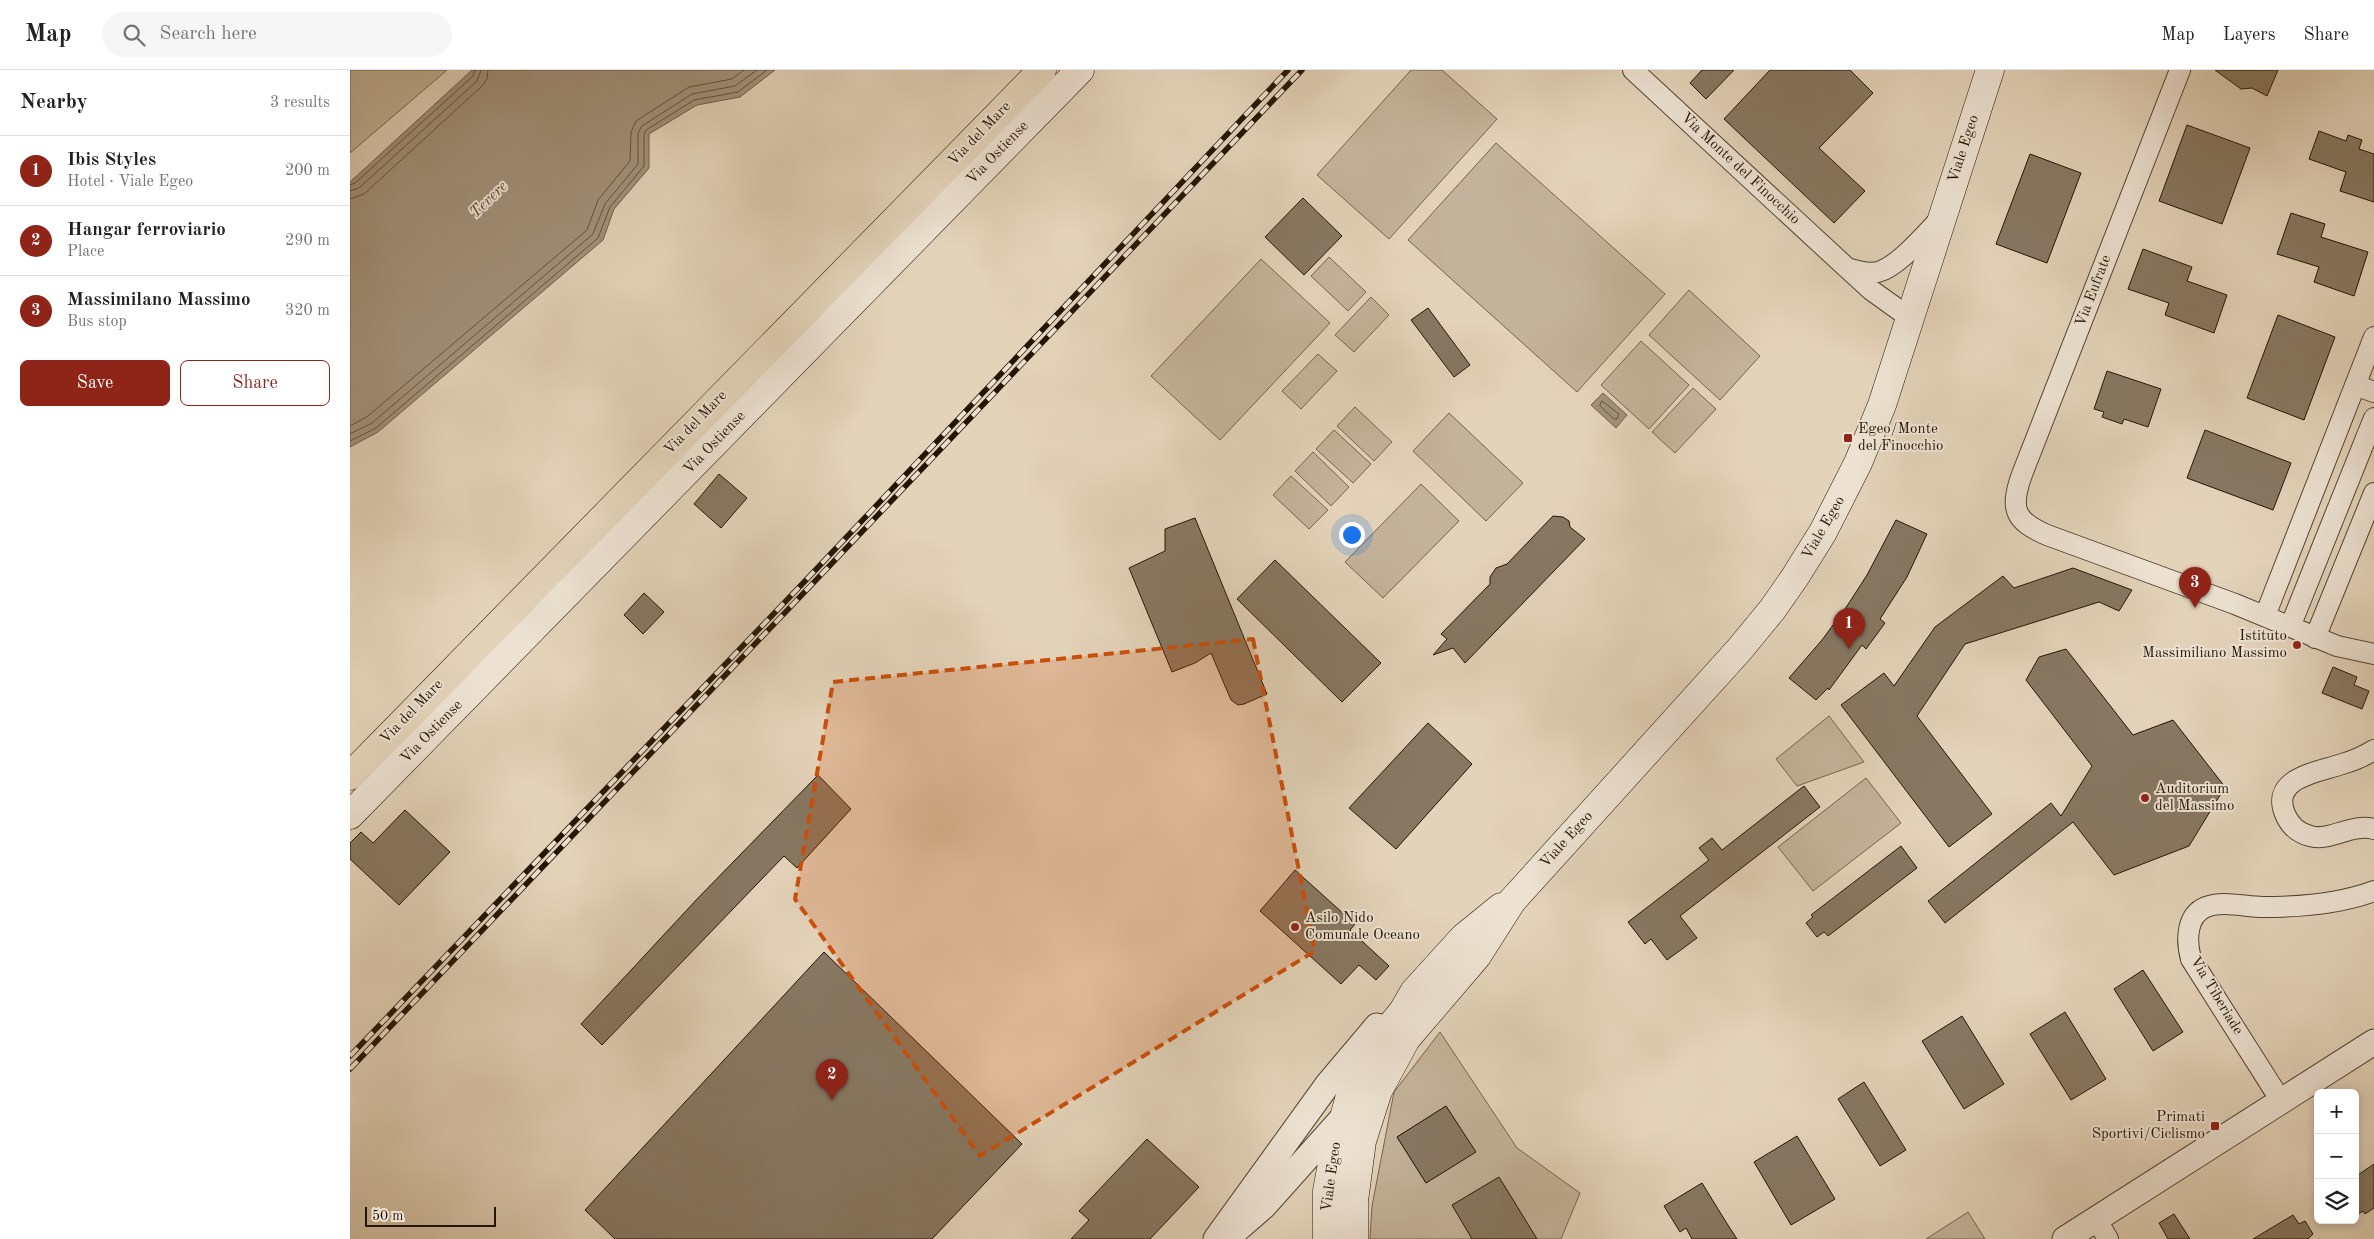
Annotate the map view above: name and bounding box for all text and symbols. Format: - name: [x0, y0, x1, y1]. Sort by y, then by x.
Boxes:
- search box: [102, 12, 452, 57]
- icon: search: [120, 21, 148, 49]
- text: Map: [25, 23, 72, 47]
- text: Search here: [160, 25, 257, 44]
- text: Map: [2161, 26, 2195, 44]
- text: Layers: [2223, 26, 2275, 44]
- text: Share: [2303, 26, 2349, 44]
- text: Nearby: [20, 92, 88, 113]
- text: 3 results: [270, 95, 330, 111]
- street label: Via del Mare: [946, 99, 1014, 169]
- street label: Via Monte del Finocchio: [1678, 110, 1802, 228]
- street label: Viale Egeo: [1946, 113, 1982, 185]
- street label: Via Ostiense: [964, 118, 1032, 187]
- text: Ibis Styles: [67, 151, 156, 170]
- text: 1: [31, 163, 41, 179]
- text: 200 m: [285, 163, 330, 179]
- text: Hotel · Viale Egeo: [67, 174, 193, 190]
- water label: Tevere: [467, 178, 511, 221]
- text: Hangar ferroviario: [67, 221, 226, 240]
- text: 2: [31, 233, 41, 249]
- text: 290 m: [285, 233, 330, 249]
- text: Place: [67, 244, 104, 260]
- street label: Via Eufrate: [2073, 253, 2115, 329]
- text: Massimilano Massimo: [67, 291, 251, 310]
- text: 3: [31, 303, 41, 319]
- text: 320 m: [285, 303, 330, 319]
- text: Bus stop: [67, 314, 127, 330]
- button: Save: [20, 360, 170, 406]
- button: Share: [180, 360, 330, 406]
- street label: Via del Mare: [662, 388, 730, 458]
- street label: Via Ostiense: [681, 408, 749, 477]
- place label: Egeo/Monte del Finocchio: [1858, 422, 1943, 454]
- marker: Egeo/Monte del Finocchio: [1842, 432, 1854, 444]
- street label: Viale Egeo: [1800, 494, 1848, 562]
- your location: [1339, 522, 1365, 548]
- pin: 3: [2179, 567, 2211, 608]
- pin: 1: [1833, 608, 1865, 649]
- place label: Istituto Massimiliano Massimo: [2142, 629, 2287, 661]
- marker: Istituto Massimiliano Massimo: [2291, 639, 2303, 651]
- street label: Via del Mare: [378, 677, 446, 747]
- street label: Via Ostiense: [398, 697, 466, 766]
- place label: Auditorium del Massimo: [2155, 782, 2234, 814]
- marker: Auditorium del Massimo: [2139, 792, 2151, 804]
- street label: Viale Egeo: [1538, 809, 1596, 871]
- place label: Asilo Nido Comunale Oceano: [1305, 911, 1420, 943]
- marker: Asilo Nido Comunale Oceano: [1289, 921, 1301, 933]
- street label: Via Tiberiade: [2187, 954, 2245, 1038]
- pin: 2: [816, 1059, 848, 1100]
- map controls: [2314, 1089, 2359, 1224]
- button: +: [2314, 1089, 2359, 1134]
- place label: Primati Sportivi/Ciclismo: [2092, 1110, 2205, 1142]
- marker: Primati Sportivi/Ciclismo: [2209, 1120, 2221, 1132]
- button: −: [2314, 1134, 2359, 1179]
- street label: Viale Egeo: [1320, 1141, 1344, 1213]
- button: layers: [2314, 1179, 2359, 1224]
- scale bar: [365, 1204, 496, 1227]
- text: 50 m: [372, 1209, 403, 1223]

